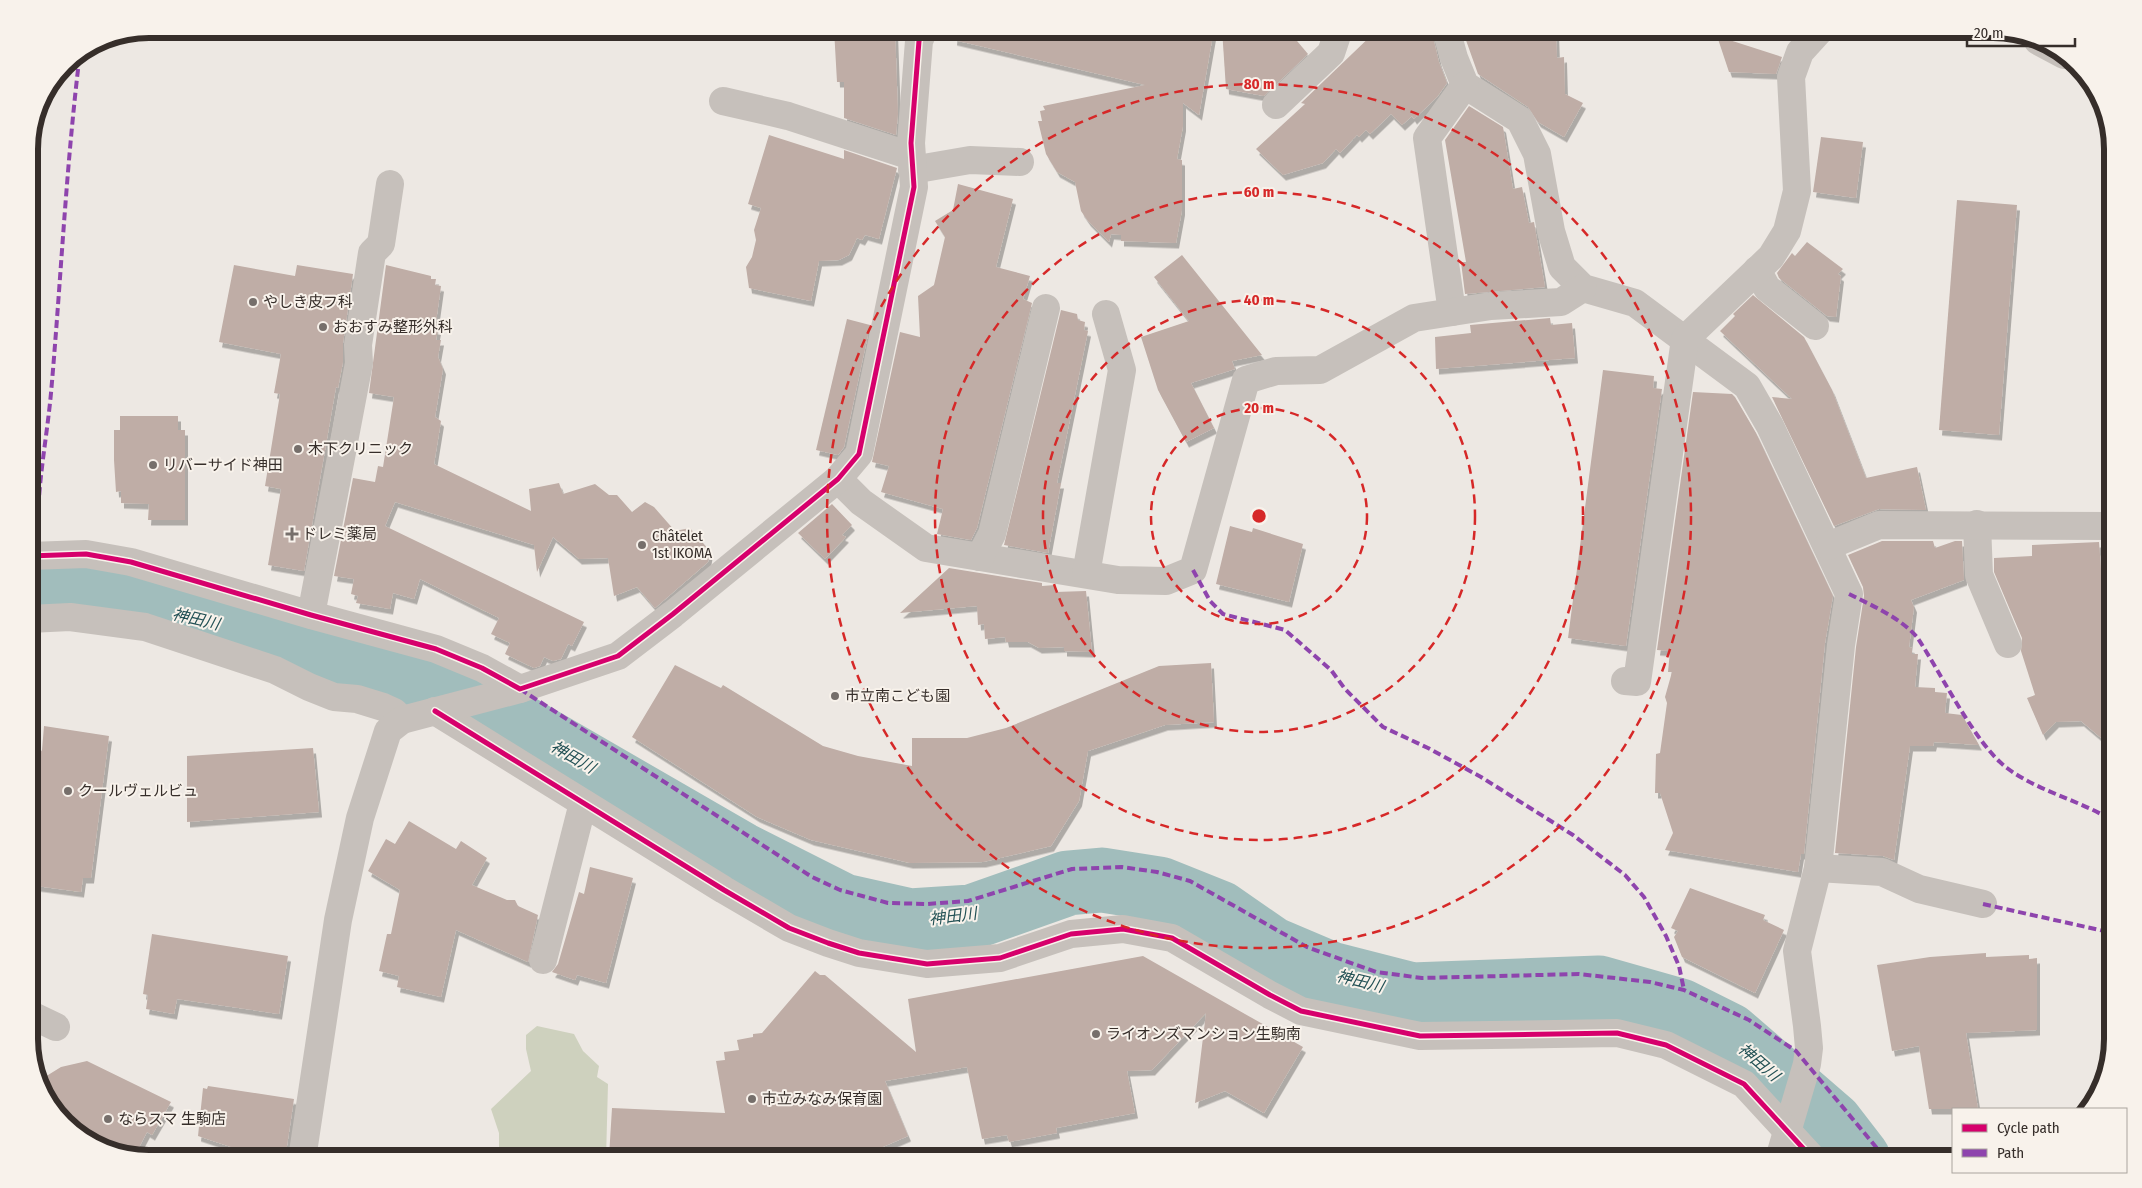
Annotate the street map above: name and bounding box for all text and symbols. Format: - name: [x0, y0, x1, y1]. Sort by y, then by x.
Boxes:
- scale bar: [1967, 15, 2074, 47]
- text: 20 m: [1974, 24, 2004, 42]
- text: 80 m: [1244, 75, 1274, 93]
- text: 60 m: [1244, 183, 1274, 201]
- text: 40 m: [1244, 291, 1274, 309]
- place label: やしき皮フ科: [263, 293, 353, 311]
- marker: やしき皮フ科: [247, 296, 259, 308]
- place label: おおすみ整形外科: [333, 318, 453, 336]
- marker: おおすみ整形外科: [317, 321, 329, 333]
- text: 20 m: [1243, 399, 1274, 417]
- place label: 木下クリニック: [308, 440, 413, 458]
- marker: 木下クリニック: [292, 443, 304, 455]
- place label: リバーサイド神田: [163, 456, 283, 474]
- marker: リバーサイド神田: [147, 459, 159, 471]
- centre of rings: [1250, 507, 1268, 525]
- place label: ドレミ薬局: [302, 525, 377, 543]
- place label: Châtelet 1st IKOMA: [652, 527, 712, 562]
- marker: ドレミ薬局: [286, 528, 298, 540]
- marker: Châtelet 1st IKOMA: [636, 539, 648, 551]
- water label: 神田川: [170, 604, 223, 634]
- place label: 市立南こども園: [845, 687, 950, 705]
- marker: 市立南こども園: [829, 690, 841, 702]
- water label: 神田川: [547, 737, 600, 778]
- place label: クールヴェルビュ: [78, 782, 198, 800]
- marker: クールヴェルビュ: [62, 785, 74, 797]
- water label: 神田川: [928, 903, 980, 928]
- water label: 神田川: [1334, 966, 1388, 997]
- place label: ライオンズマンション生駒南: [1106, 1025, 1301, 1043]
- marker: ライオンズマンション生駒南: [1090, 1028, 1102, 1040]
- water label: 神田川: [1735, 1039, 1785, 1086]
- place label: 市立みなみ保育園: [762, 1090, 882, 1108]
- marker: 市立みなみ保育園: [746, 1093, 758, 1105]
- legend: [1952, 1108, 2127, 1173]
- place label: ならスマ 生駒店: [118, 1110, 226, 1128]
- marker: ならスマ 生駒店: [102, 1113, 114, 1125]
- text: Cycle path: [1997, 1119, 2060, 1137]
- text: Path: [1997, 1144, 2024, 1162]

